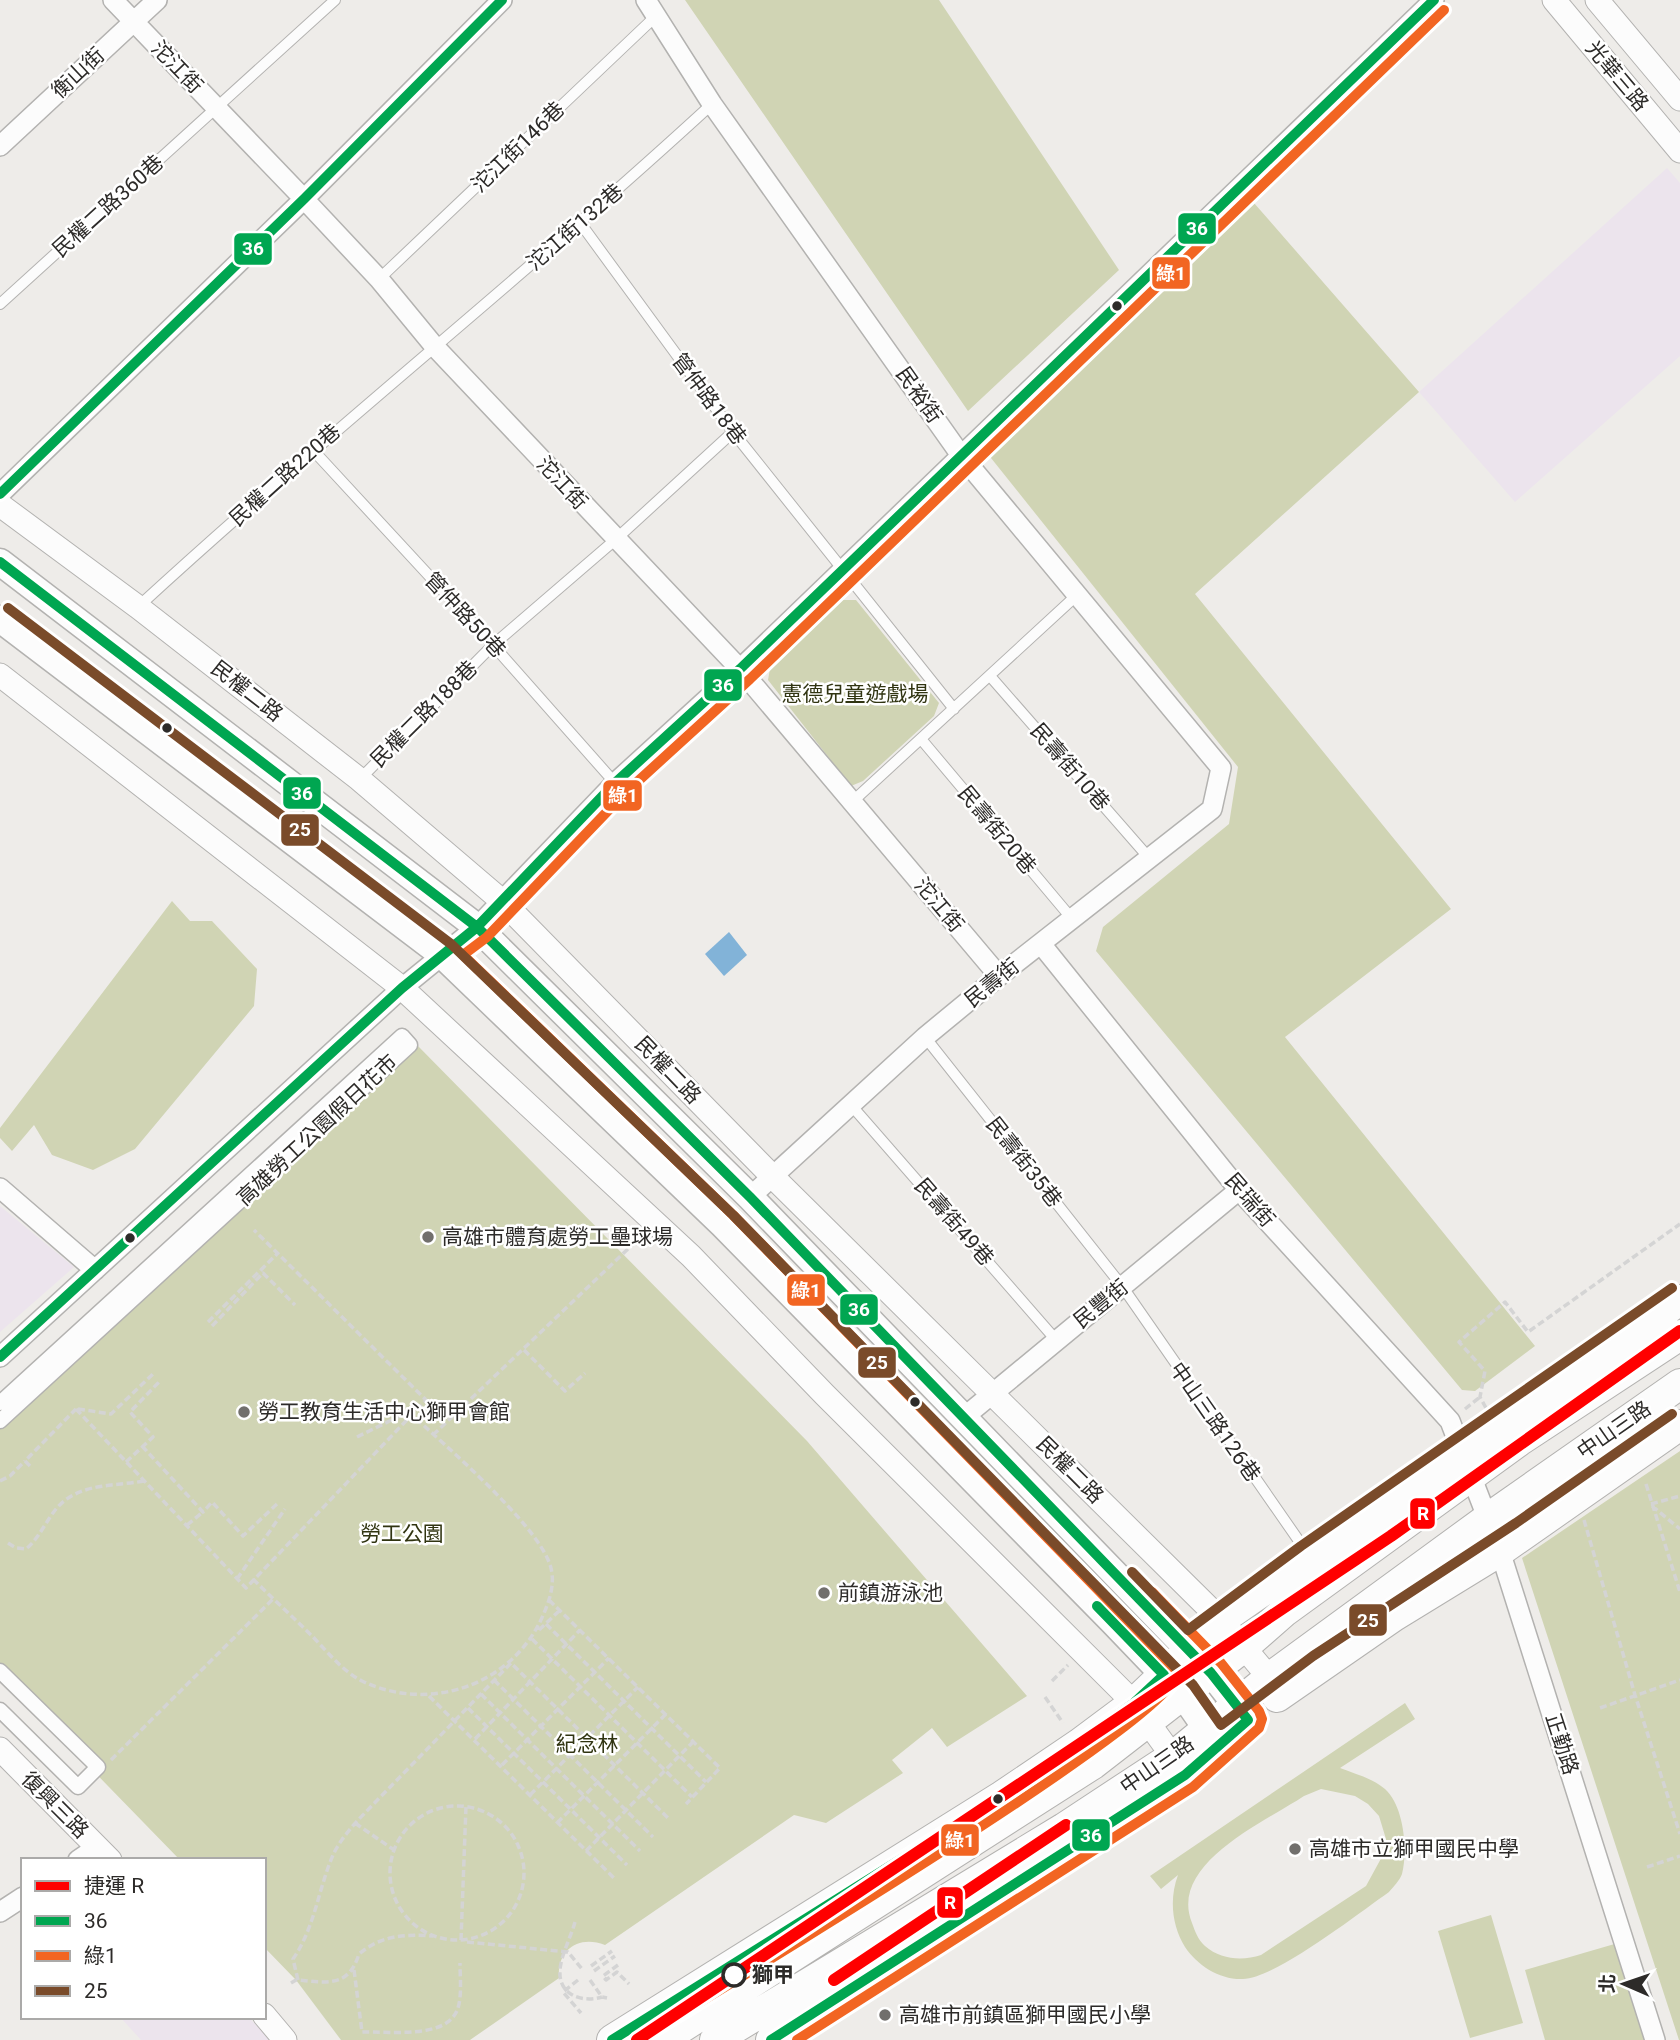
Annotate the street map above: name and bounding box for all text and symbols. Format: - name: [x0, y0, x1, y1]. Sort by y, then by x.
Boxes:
- street label: 沱江街: [146, 36, 208, 98]
- street label: 光華三路: [1581, 36, 1653, 116]
- street label: 衡山街: [47, 43, 109, 103]
- street label: 沱江街146巷: [467, 97, 569, 197]
- street label: 民權二路360巷: [48, 150, 168, 262]
- street label: 沱江街132巷: [522, 179, 628, 275]
- line badge: 36: [1177, 212, 1217, 245]
- text: 36: [1186, 217, 1208, 240]
- line badge: 36: [233, 232, 273, 266]
- text: 36: [242, 237, 264, 260]
- line badge: 綠1: [1151, 256, 1191, 290]
- text: 綠1: [1156, 262, 1186, 285]
- unlabelled marker: [1110, 299, 1124, 313]
- street label: 管仲路18巷: [667, 349, 751, 449]
- street label: 民裕街: [891, 362, 947, 428]
- street label: 民權二路220巷: [225, 419, 345, 531]
- street label: 沱江街: [532, 452, 592, 514]
- street label: 管仲路50巷: [420, 567, 510, 663]
- street label: 民權二路: [207, 656, 287, 726]
- street label: 民權二路188巷: [366, 656, 482, 772]
- line badge: 36: [703, 668, 743, 702]
- text: 36: [712, 674, 734, 697]
- park label: 憲德兒童遊戲場: [782, 682, 929, 706]
- street label: 民壽街10巷: [1026, 719, 1114, 815]
- unlabelled marker: [160, 721, 174, 735]
- line badge: 36: [282, 776, 322, 810]
- line badge: 綠1: [602, 779, 643, 812]
- street label: 民壽街20巷: [953, 781, 1041, 879]
- text: 36: [291, 782, 313, 805]
- text: 綠1: [608, 784, 638, 807]
- line badge: 25: [280, 813, 320, 847]
- text: 25: [289, 818, 311, 841]
- street label: 沱江街: [910, 873, 968, 937]
- street label: 民壽街: [960, 954, 1024, 1012]
- street label: 民權二路: [630, 1031, 706, 1109]
- street label: 高雄勞工公園假日花市: [232, 1050, 402, 1210]
- street label: 民壽街35巷: [981, 1112, 1067, 1212]
- street label: 民瑞街: [1220, 1168, 1280, 1232]
- street label: 民壽街49巷: [910, 1174, 998, 1270]
- place label: 高雄市體育處勞工壘球場: [442, 1225, 673, 1249]
- marker: 高雄市體育處勞工壘球場: [420, 1229, 436, 1245]
- unlabelled marker: [123, 1231, 137, 1245]
- line badge: 綠1: [786, 1273, 826, 1307]
- street label: 民豐街: [1069, 1275, 1133, 1333]
- text: 綠1: [791, 1279, 821, 1302]
- line badge: 36: [839, 1293, 879, 1326]
- text: 36: [848, 1298, 870, 1321]
- line badge: 25: [857, 1346, 897, 1379]
- text: 25: [866, 1351, 888, 1374]
- street label: 中山三路126巷: [1165, 1358, 1265, 1486]
- unlabelled marker: [908, 1395, 922, 1409]
- street label: 中山三路: [1573, 1396, 1655, 1464]
- place label: 勞工教育生活中心獅甲會館: [258, 1400, 510, 1424]
- marker: 勞工教育生活中心獅甲會館: [236, 1404, 252, 1420]
- street label: 民權二路: [1032, 1432, 1108, 1508]
- line badge: R: [1409, 1497, 1436, 1530]
- text: R: [1417, 1502, 1429, 1525]
- park label: 勞工公園: [360, 1522, 444, 1546]
- place label: 前鎮游泳池: [838, 1581, 943, 1605]
- marker: 前鎮游泳池: [816, 1585, 832, 1601]
- line badge: 25: [1348, 1603, 1388, 1637]
- text: 25: [1357, 1609, 1379, 1632]
- street label: 正勤路: [1541, 1710, 1583, 1778]
- street label: 中山三路: [1116, 1731, 1198, 1799]
- park label: 紀念林: [556, 1732, 619, 1756]
- street label: 復興三路: [17, 1767, 93, 1843]
- unlabelled marker: [991, 1792, 1005, 1806]
- line badge: 36: [1071, 1818, 1111, 1852]
- line badge: 綠1: [940, 1823, 980, 1857]
- text: 36: [1080, 1824, 1102, 1847]
- text: 綠1: [945, 1829, 975, 1852]
- place label: 高雄市立獅甲國民中學: [1309, 1837, 1519, 1861]
- marker: 高雄市立獅甲國民中學: [1287, 1841, 1303, 1857]
- legend: [21, 1858, 266, 2019]
- text: 捷運 R: [84, 1874, 144, 1898]
- line badge: R: [936, 1886, 964, 1919]
- text: R: [944, 1891, 956, 1914]
- text: 36: [84, 1909, 108, 1933]
- text: 綠1: [84, 1944, 117, 1968]
- north arrow: [1589, 1949, 1659, 2019]
- marker: 獅甲: [722, 1963, 746, 1987]
- place label: 獅甲: [752, 1963, 794, 1987]
- text: 北: [1596, 1974, 1619, 1993]
- text: 25: [84, 1979, 108, 2003]
- place label: 高雄市前鎮區獅甲國民小學: [899, 2003, 1151, 2027]
- marker: 高雄市前鎮區獅甲國民小學: [877, 2007, 893, 2023]

